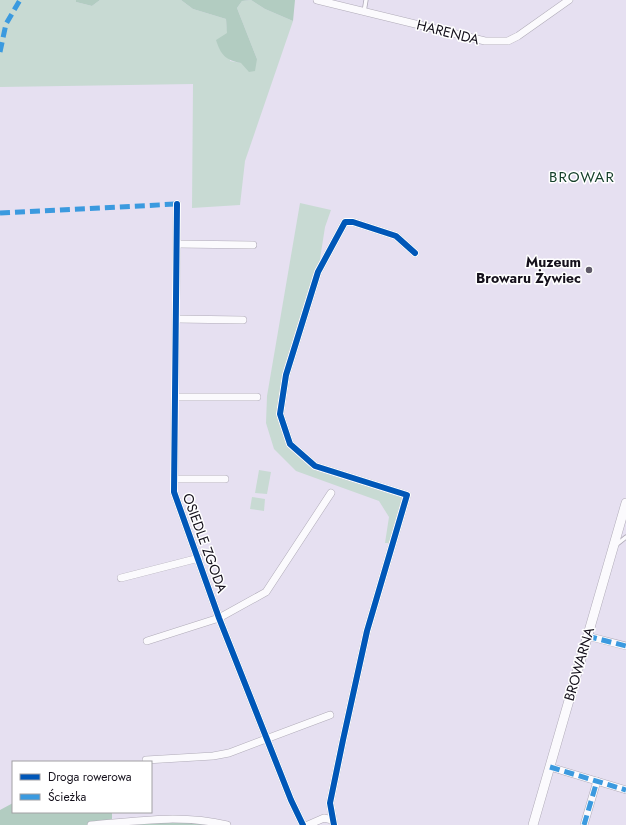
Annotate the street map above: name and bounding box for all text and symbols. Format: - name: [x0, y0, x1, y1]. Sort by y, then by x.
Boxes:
- street label: HARENDA: [415, 15, 482, 50]
- district label: BROWAR: [549, 166, 615, 188]
- place label: Muzeum Browaru Żywiec: [476, 252, 581, 288]
- marker: Muzeum Browaru Żywiec: [584, 265, 594, 275]
- street label: OSIEDLE ZGODA: [178, 490, 233, 596]
- street label: BROWARNA: [559, 624, 599, 703]
- legend: [12, 761, 152, 813]
- text: Droga rowerowa: [48, 768, 132, 786]
- text: Ścieżka: [48, 788, 86, 806]

